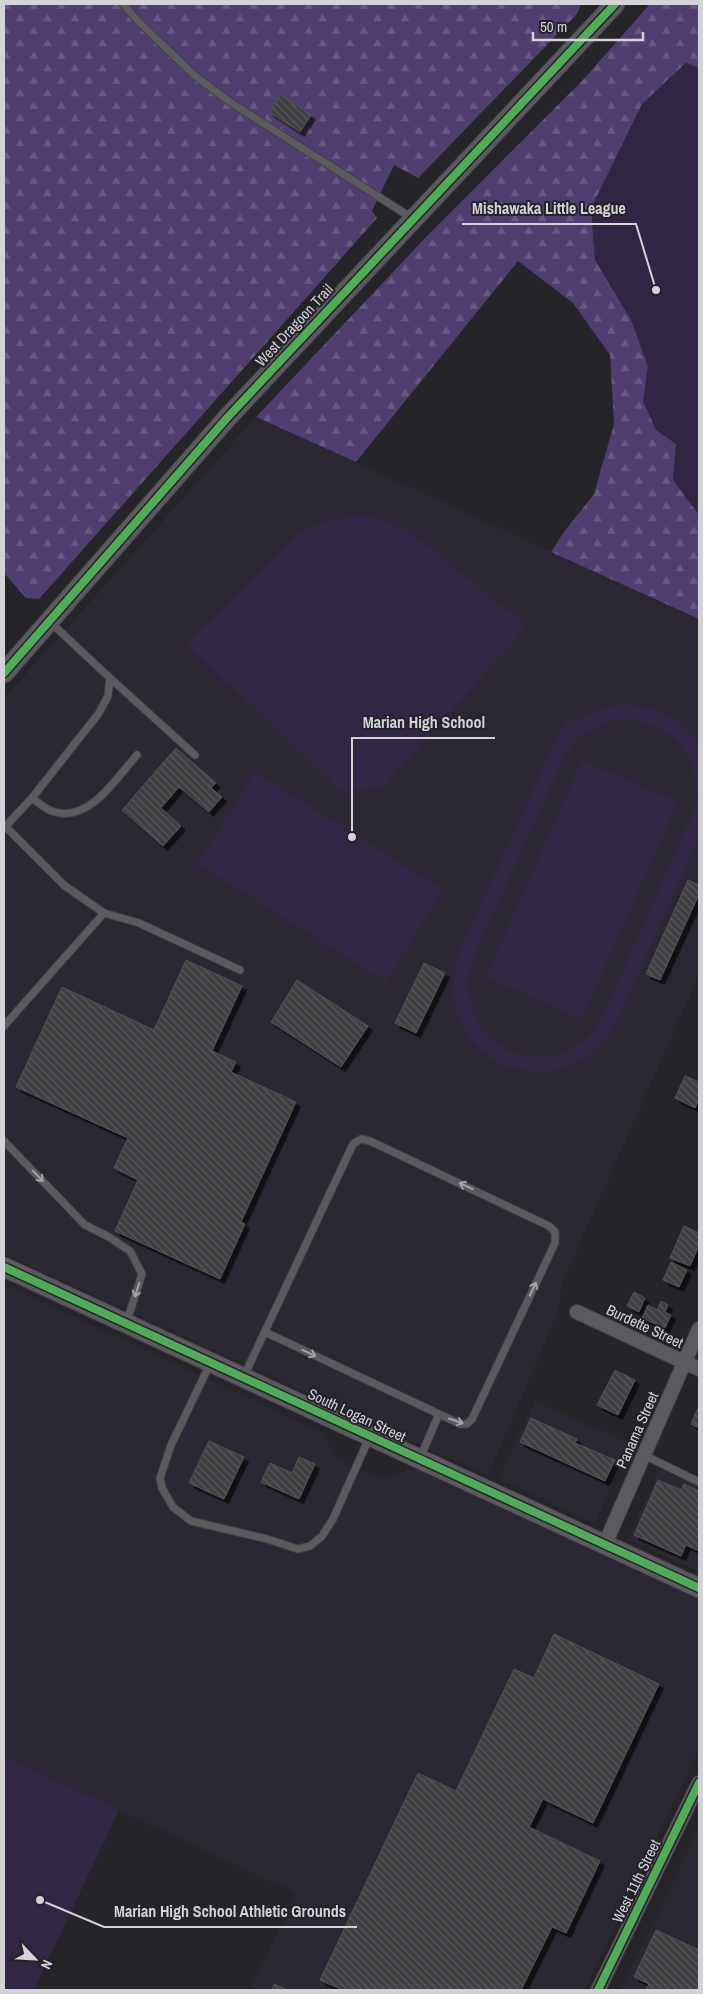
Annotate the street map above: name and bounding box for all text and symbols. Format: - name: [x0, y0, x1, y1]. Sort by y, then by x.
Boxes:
- scale bar: [533, 10, 643, 42]
- text: 50 m: [540, 16, 567, 37]
- callout: Mishawaka Little League: [462, 193, 636, 224]
- text: Mishawaka Little League: [472, 197, 626, 219]
- street label: West Dragoon Trail: [250, 279, 338, 371]
- callout: Marian High School: [352, 707, 495, 738]
- text: Marian High School: [363, 711, 485, 733]
- one-way arrow: [32, 1170, 44, 1182]
- one-way arrow: [459, 1181, 474, 1191]
- one-way arrow: [132, 1281, 141, 1297]
- one-way arrow: [529, 1282, 539, 1297]
- street label: Burdette Street: [603, 1299, 687, 1353]
- one-way arrow: [301, 1348, 316, 1358]
- street label: South Logan Street: [305, 1383, 410, 1447]
- street label: Panama Street: [611, 1388, 664, 1472]
- one-way arrow: [448, 1417, 463, 1426]
- street label: West 11th Street: [607, 1835, 666, 1926]
- callout: Marian High School Athletic Grounds: [104, 1896, 357, 1927]
- text: Marian High School Athletic Grounds: [114, 1900, 346, 1922]
- north arrow: [10, 1934, 60, 1984]
- text: N: [37, 1957, 57, 1972]

